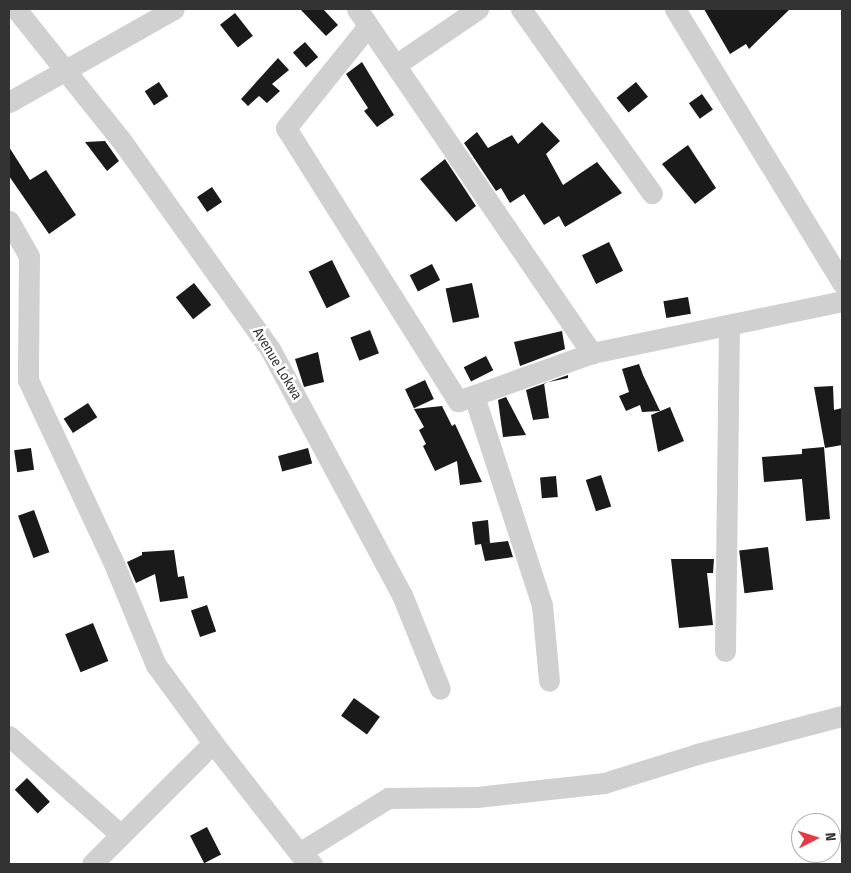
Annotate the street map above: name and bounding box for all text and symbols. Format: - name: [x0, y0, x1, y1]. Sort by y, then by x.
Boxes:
- street label: Avenue Lokwa: [249, 325, 305, 403]
- north arrow: [791, 813, 841, 863]
- text: N: [822, 832, 839, 842]

